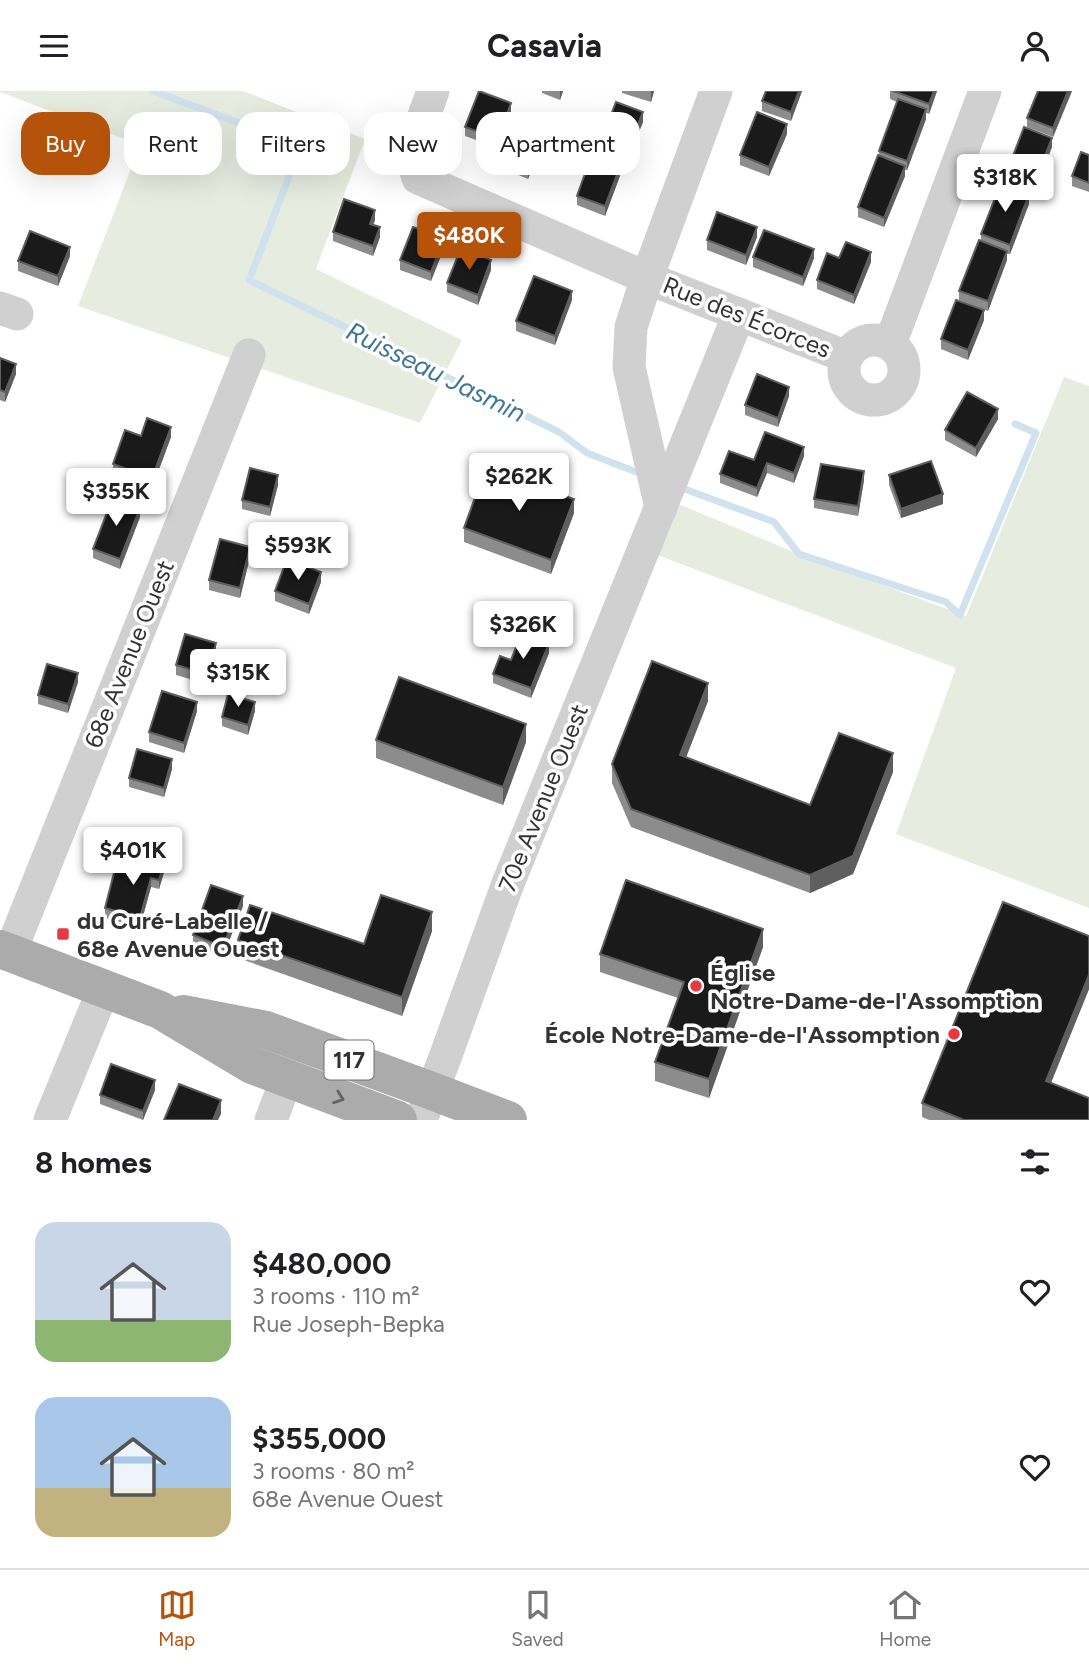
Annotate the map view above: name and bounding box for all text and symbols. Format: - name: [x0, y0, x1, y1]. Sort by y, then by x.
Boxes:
- icon: menu: [35, 27, 73, 65]
- text: Casavia: [487, 27, 602, 65]
- icon: person: [1016, 27, 1054, 65]
- chip: Buy: [21, 112, 110, 175]
- chip: Rent: [124, 112, 222, 175]
- chip: Filters: [236, 112, 350, 175]
- chip: New: [364, 112, 462, 175]
- chip: Apartment: [476, 112, 640, 175]
- pin: $318K: [956, 155, 1054, 214]
- text: $318K: [973, 163, 1037, 191]
- pin: $480K: [420, 213, 518, 272]
- text: $480K: [433, 221, 505, 249]
- street label: Rue des Écorces: [659, 270, 835, 364]
- water label: Ruisseau Jasmin: [341, 315, 531, 429]
- pin: $262K: [470, 453, 568, 513]
- text: $262K: [485, 462, 553, 490]
- pin: $355K: [67, 469, 165, 528]
- text: $355K: [82, 477, 150, 505]
- pin: $593K: [249, 523, 347, 582]
- text: $593K: [264, 531, 332, 559]
- street label: 68e Avenue Ouest: [78, 556, 180, 752]
- pin: $326K: [474, 601, 572, 661]
- text: $326K: [489, 610, 557, 638]
- pin: $315K: [189, 649, 287, 709]
- text: $315K: [206, 658, 270, 686]
- street label: 70e Avenue Ouest: [492, 700, 594, 896]
- pin: $401K: [84, 827, 182, 887]
- text: $401K: [99, 836, 167, 864]
- place label: du Curé-Labelle / 68e Avenue Ouest: [77, 906, 280, 963]
- marker: du Curé-Labelle / 68e Avenue Ouest: [55, 926, 71, 942]
- place label: Église Notre-Dame-de-l'Assomption: [710, 958, 1039, 1015]
- marker: Église Notre-Dame-de-l'Assomption: [688, 978, 704, 994]
- place label: École Notre-Dame-de-l'Assomption: [545, 1020, 940, 1049]
- marker: École Notre-Dame-de-l'Assomption: [946, 1026, 962, 1042]
- road number: 117: [324, 1041, 374, 1079]
- one-way arrow: [332, 1089, 344, 1103]
- icon: filters: [1016, 1143, 1054, 1181]
- text: 8 homes: [35, 1144, 152, 1181]
- text: $480,000: [252, 1245, 391, 1282]
- icon: home: [91, 1250, 175, 1334]
- icon: heart: [1016, 1273, 1054, 1311]
- text: 3 rooms · 110 m²: [252, 1282, 419, 1310]
- text: Rue Joseph-Bepka: [252, 1310, 445, 1338]
- text: $355,000: [252, 1420, 386, 1457]
- icon: home: [91, 1425, 175, 1509]
- icon: heart: [1016, 1448, 1054, 1486]
- text: 3 rooms · 80 m²: [252, 1457, 415, 1485]
- text: 68e Avenue Ouest: [252, 1485, 444, 1513]
- tab: Map: [158, 1586, 196, 1651]
- tab: Saved: [511, 1586, 564, 1651]
- tab: Home: [879, 1586, 931, 1651]

